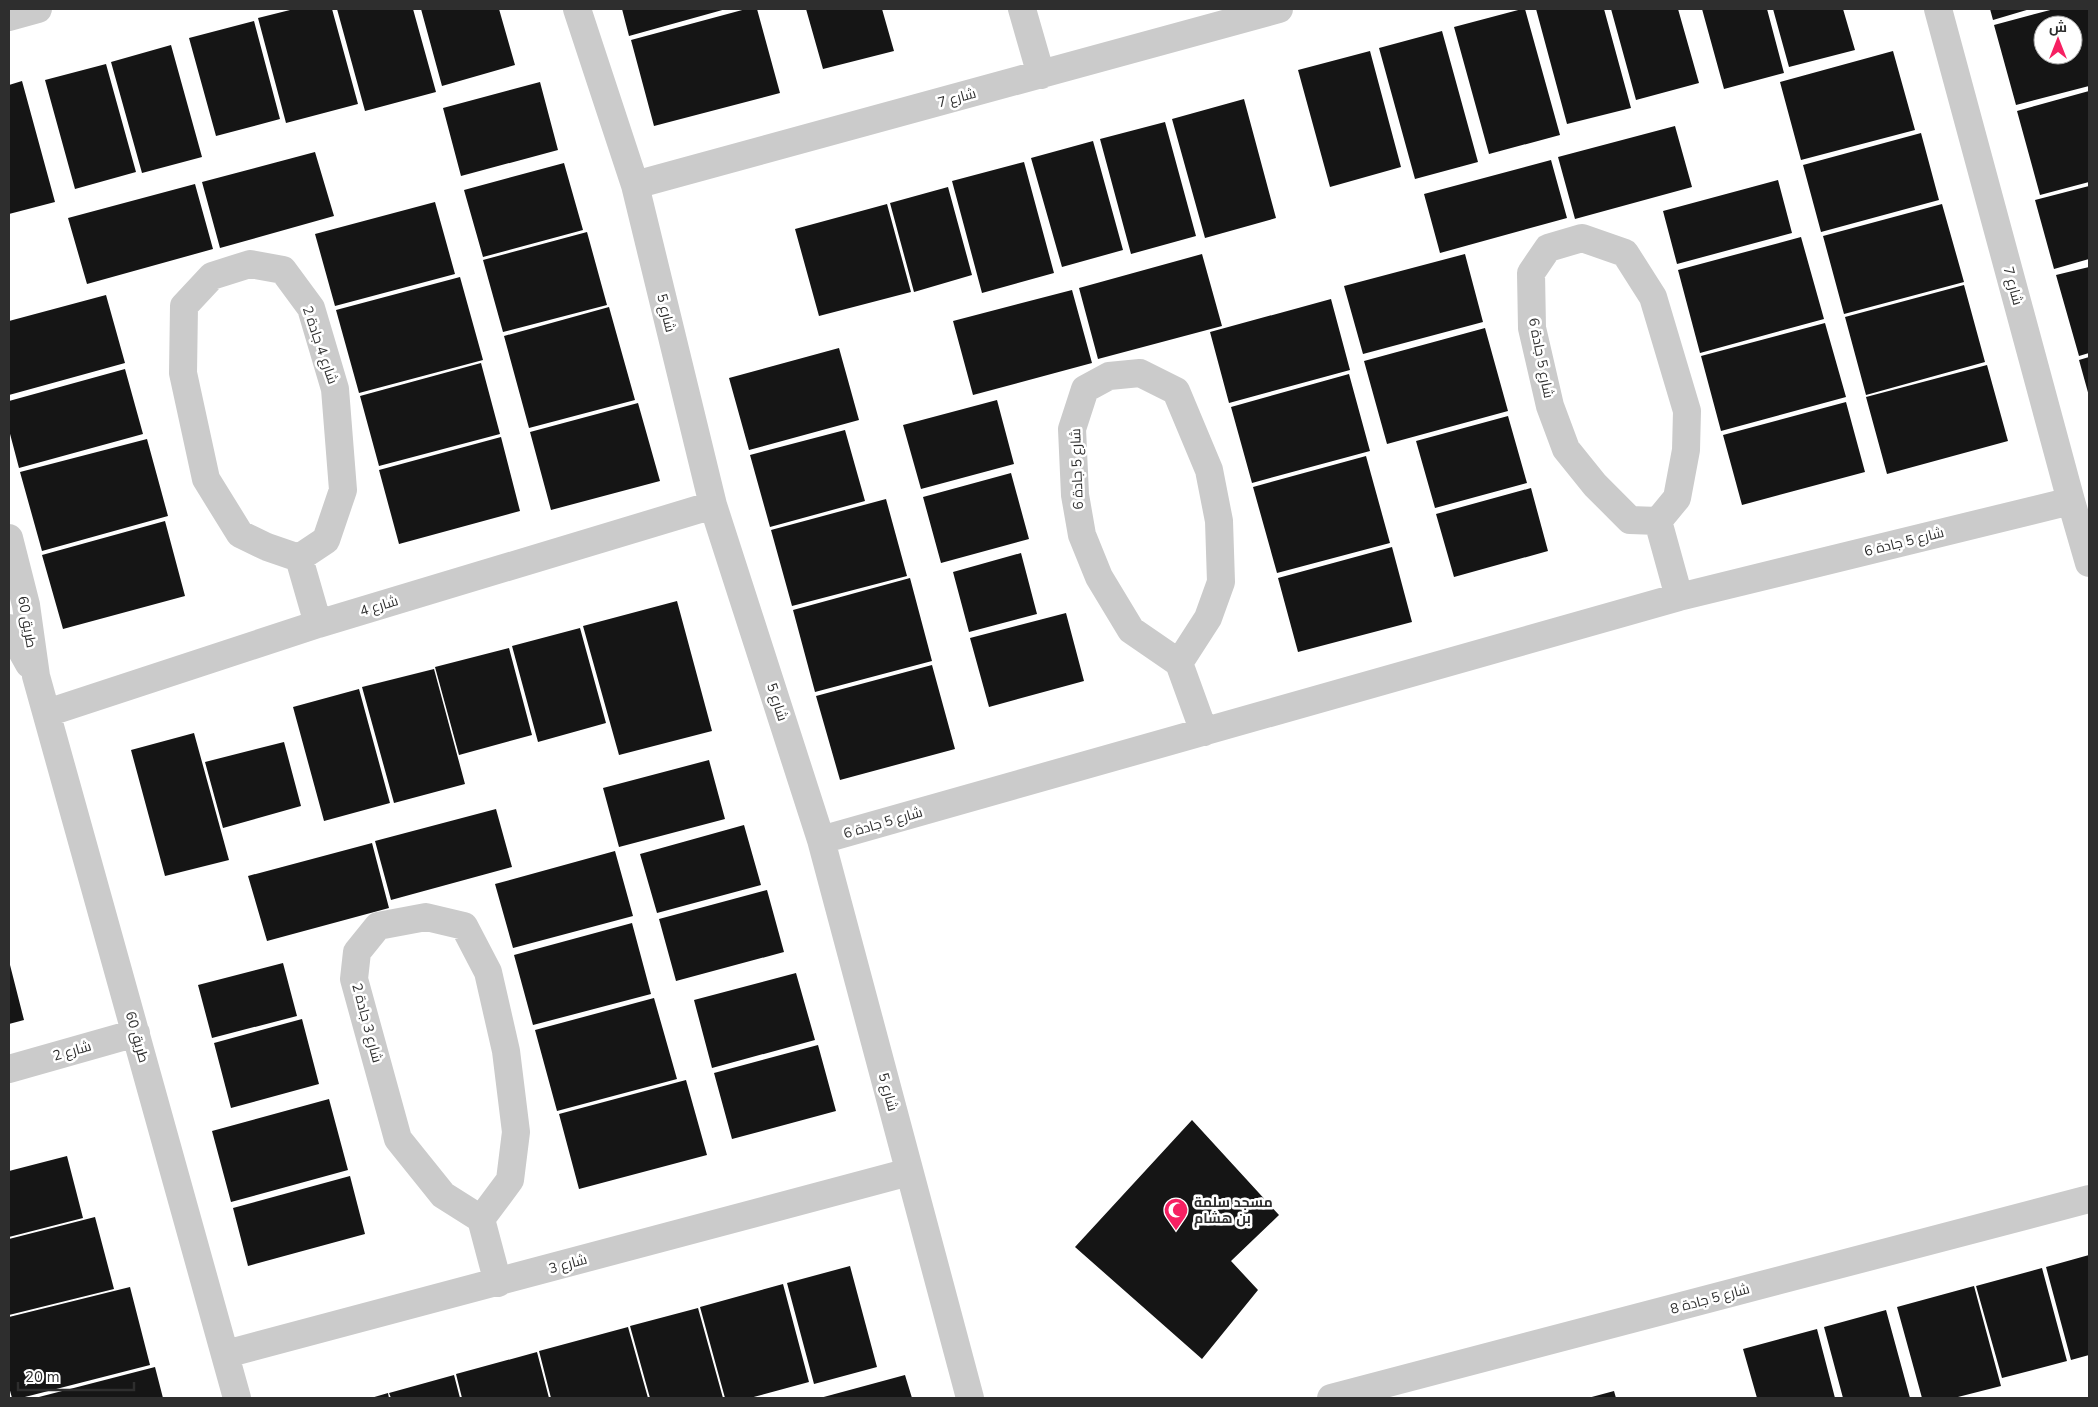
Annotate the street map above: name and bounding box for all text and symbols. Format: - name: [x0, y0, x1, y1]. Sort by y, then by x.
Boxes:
- north arrow: [2033, 15, 2083, 65]
- text: ش: [2049, 18, 2067, 37]
- street label: شارع 7: [936, 84, 978, 112]
- street label: شارع 7: [1999, 265, 2027, 307]
- street label: شارع 5: [652, 292, 680, 334]
- street label: شارع 4 جادة 2: [298, 303, 342, 387]
- street label: شارع 5 جادة 6: [1524, 316, 1558, 400]
- street label: شارع 5 جادة 6: [1066, 428, 1088, 510]
- street label: شارع 5 جادة 6: [1862, 523, 1946, 561]
- street label: شارع 4: [358, 591, 400, 621]
- street label: طريق 60: [13, 595, 41, 649]
- street label: شارع 5: [762, 680, 792, 724]
- street label: شارع 5 جادة 6: [841, 803, 925, 843]
- street label: شارع 3 جادة 2: [347, 981, 387, 1065]
- street label: طريق 60: [121, 1009, 153, 1065]
- street label: شارع 2: [51, 1036, 93, 1066]
- street label: شارع 5: [874, 1071, 902, 1113]
- place label: مسجد سلمة بن هشام: [1194, 1193, 1273, 1228]
- mosque icon: مسجد سلمة بن هشام: [1163, 1197, 1189, 1231]
- street label: شارع 3: [547, 1250, 589, 1278]
- street label: شارع 5 جادة 8: [1668, 1279, 1752, 1319]
- scale bar: [18, 1360, 134, 1392]
- text: 20 m: [25, 1367, 60, 1387]

